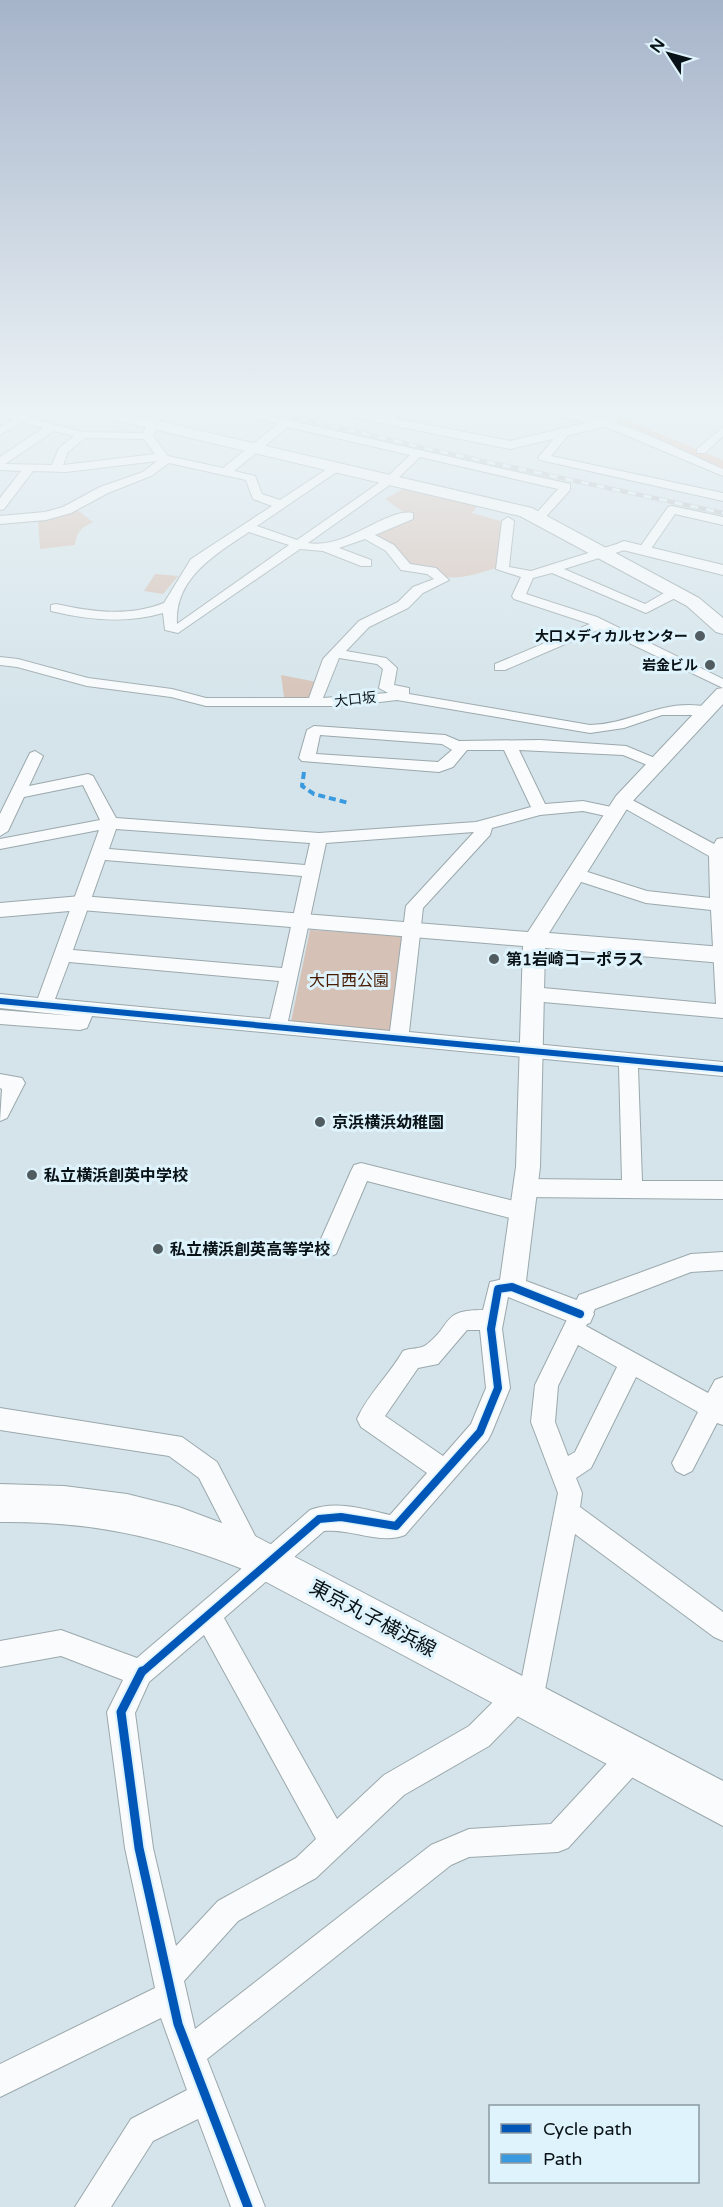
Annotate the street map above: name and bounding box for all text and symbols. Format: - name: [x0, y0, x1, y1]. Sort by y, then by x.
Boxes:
- north arrow: [639, 24, 699, 84]
- text: N: [646, 35, 670, 57]
- place label: 大口メディカルセンター: [535, 628, 688, 645]
- marker: 大口メディカルセンター: [693, 629, 707, 643]
- place label: 岩金ビル: [642, 657, 698, 674]
- marker: 岩金ビル: [703, 658, 717, 672]
- street label: 大口坂: [333, 689, 377, 710]
- place label: 第1岩崎コーポラス: [506, 950, 644, 970]
- marker: 第1岩崎コーポラス: [487, 952, 501, 966]
- park label: 大口西公園: [309, 971, 389, 991]
- place label: 京浜横浜幼稚園: [332, 1113, 444, 1133]
- marker: 京浜横浜幼稚園: [313, 1115, 327, 1129]
- place label: 私立横浜創英中学校: [44, 1166, 188, 1186]
- marker: 私立横浜創英中学校: [25, 1168, 39, 1182]
- place label: 私立横浜創英高等学校: [170, 1240, 330, 1260]
- marker: 私立横浜創英高等学校: [151, 1242, 165, 1256]
- street label: 東京丸子横浜線: [305, 1575, 440, 1662]
- legend: [489, 2105, 699, 2183]
- text: Cycle path: [543, 2118, 632, 2140]
- text: Path: [543, 2148, 582, 2170]

